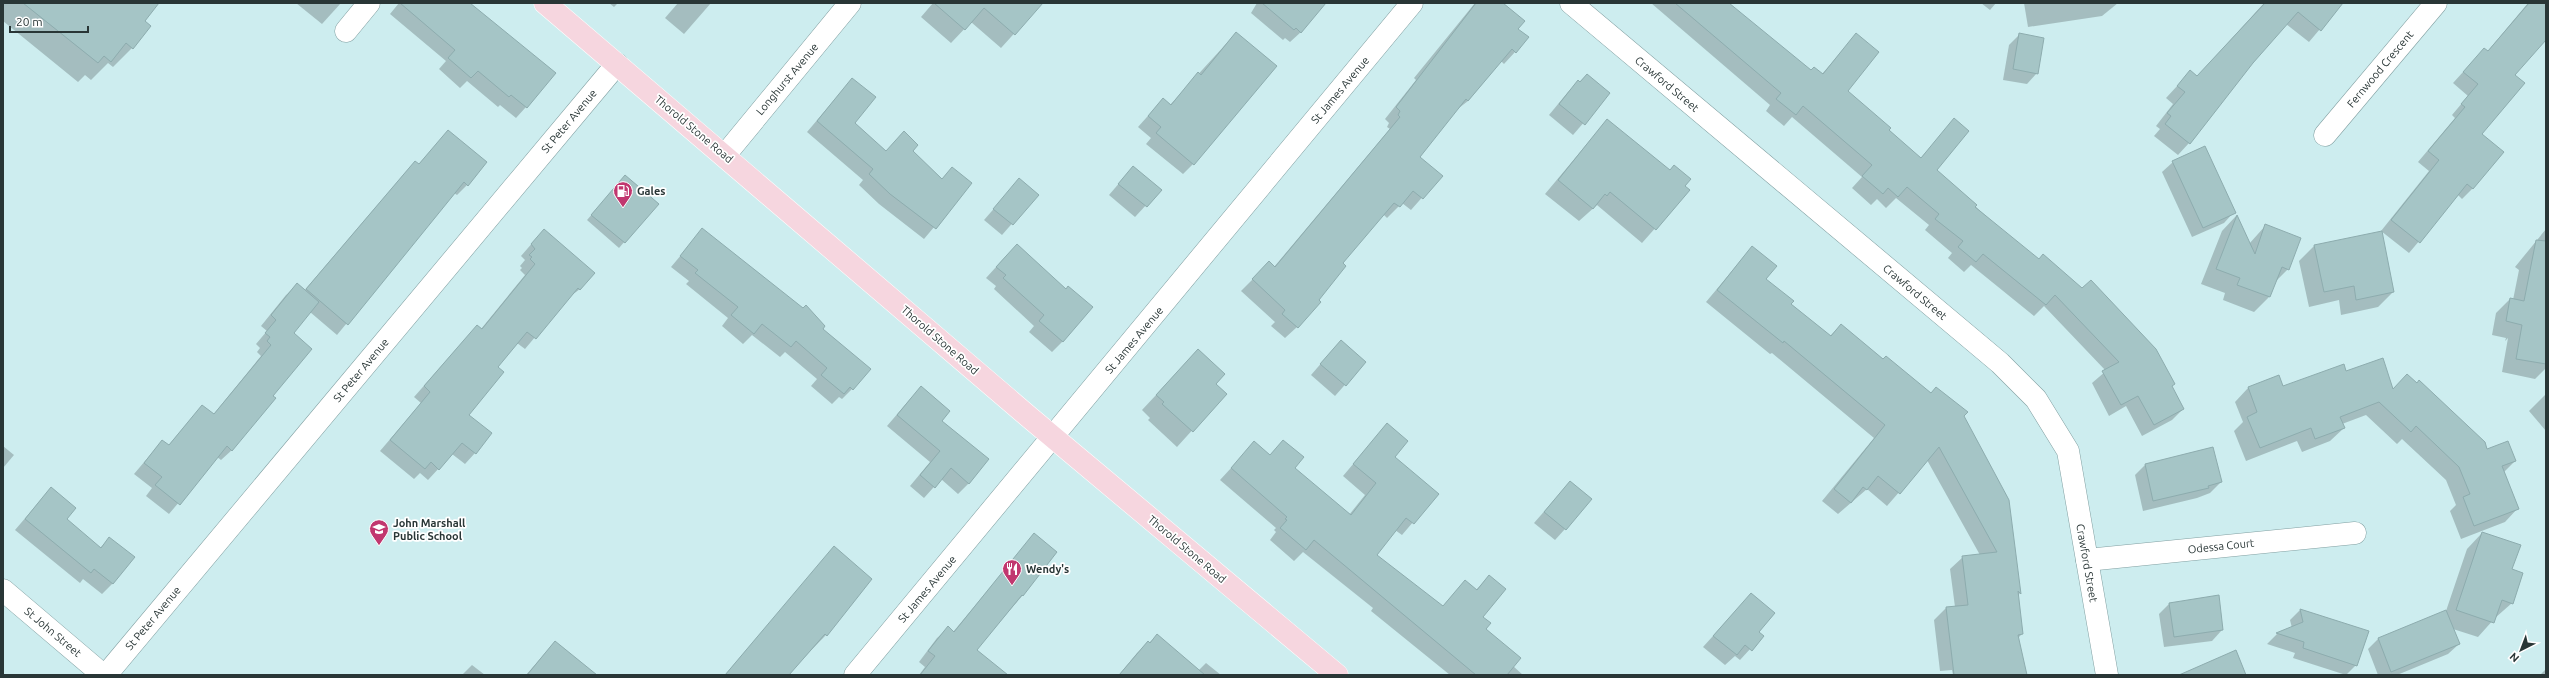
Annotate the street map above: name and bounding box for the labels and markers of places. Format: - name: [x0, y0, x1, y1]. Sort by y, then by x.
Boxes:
- fuel station icon: Gales: [612, 180, 634, 208]
- place label: Gales: [637, 185, 665, 197]
- place label: John Marshall Public School: [393, 517, 466, 542]
- school or university icon: John Marshall Public School: [368, 518, 390, 546]
- restaurant icon: Wendy's: [1001, 558, 1023, 586]
- place label: Wendy's: [1026, 563, 1069, 575]

